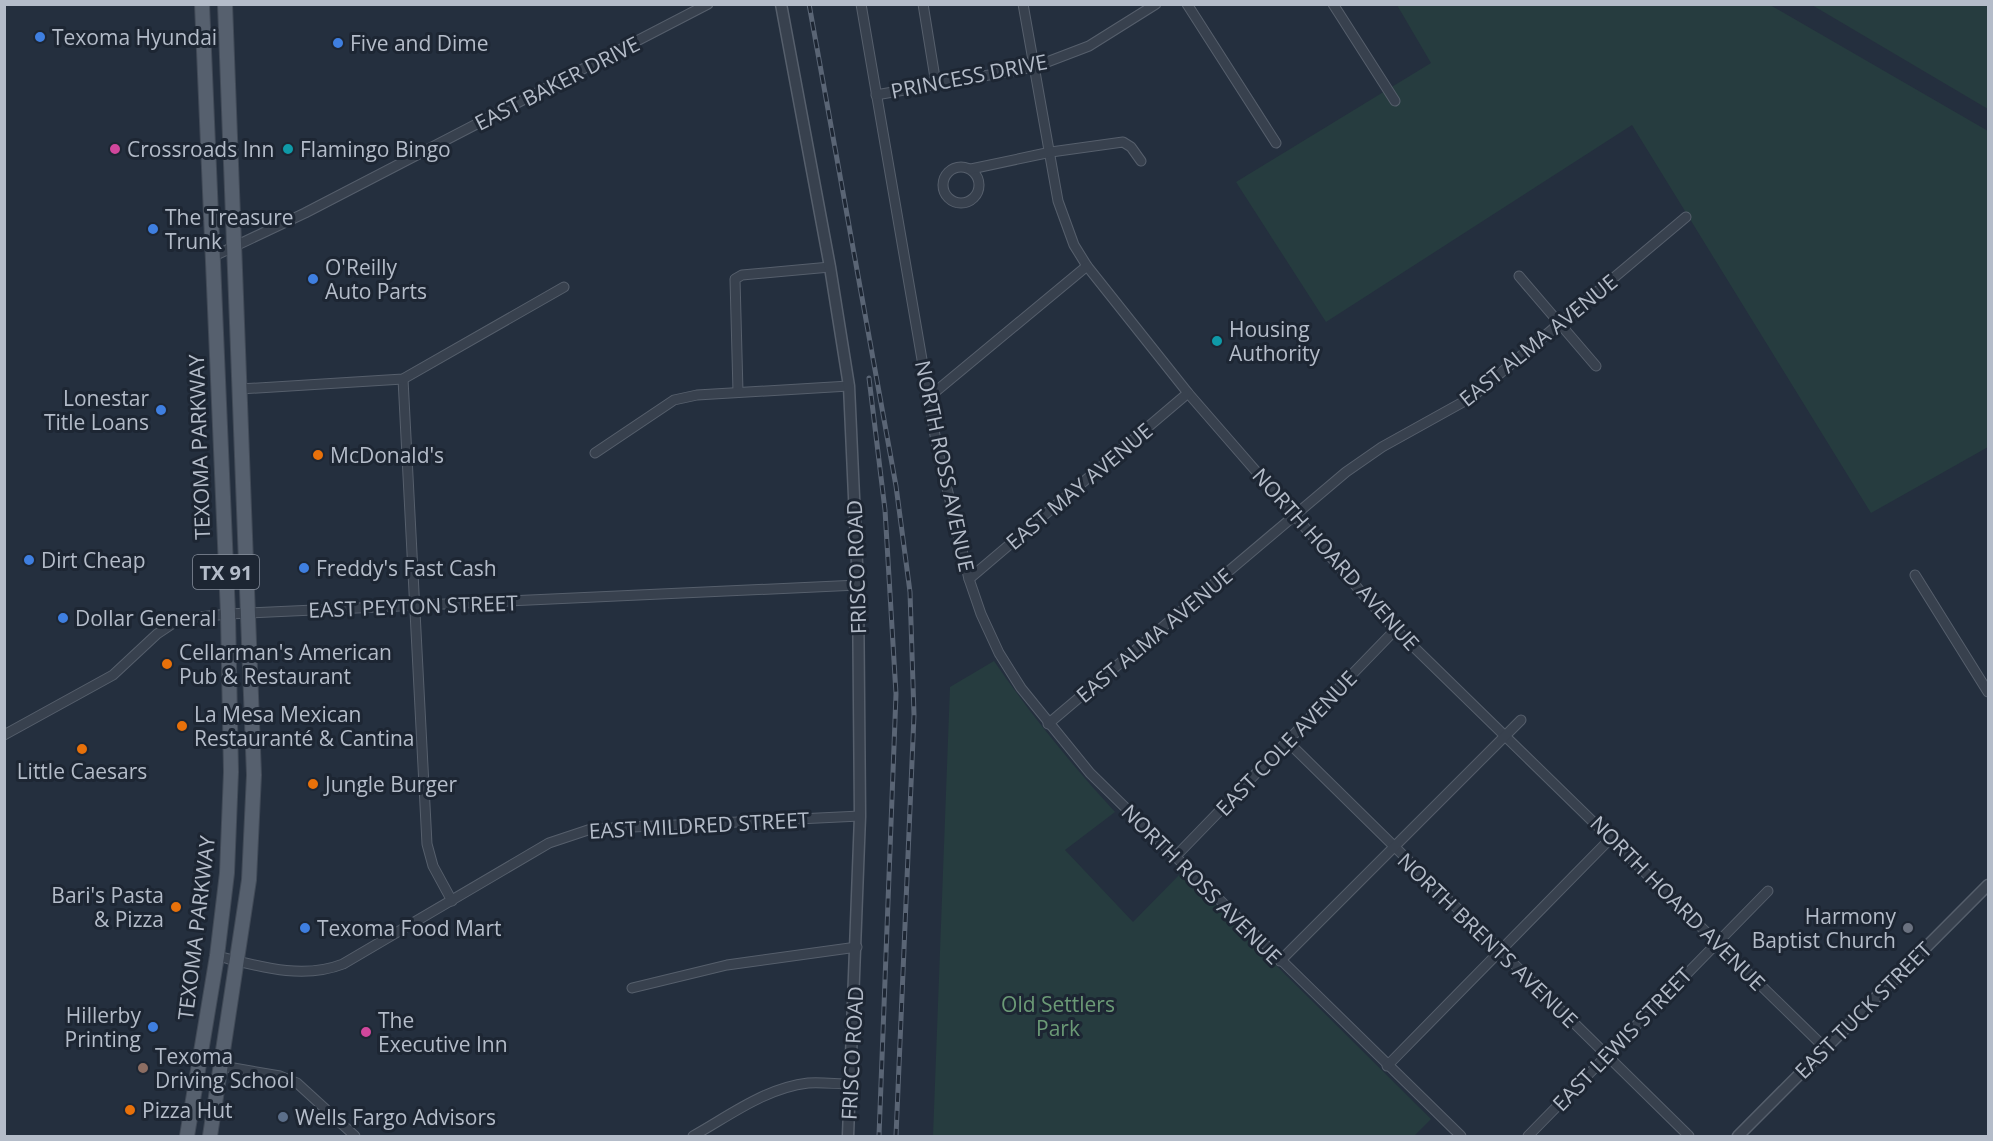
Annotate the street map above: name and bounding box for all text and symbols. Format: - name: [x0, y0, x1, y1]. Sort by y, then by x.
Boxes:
- place label: Texoma Hyundai: [52, 23, 217, 51]
- place label: Five and Dime: [350, 29, 489, 57]
- street label: EAST BAKER DRIVE: [470, 29, 644, 137]
- marker: Texoma Hyundai: [33, 30, 47, 44]
- marker: Five and Dime: [331, 36, 345, 50]
- street label: PRINCESS DRIVE: [888, 47, 1050, 105]
- place label: Crossroads Inn: [127, 135, 274, 163]
- place label: Flamingo Bingo: [300, 135, 451, 163]
- marker: Crossroads Inn: [108, 142, 122, 156]
- marker: Flamingo Bingo: [281, 142, 295, 156]
- place label: The Treasure Trunk: [165, 203, 294, 255]
- marker: The Treasure Trunk: [146, 222, 160, 236]
- place label: O'Reilly Auto Parts: [325, 253, 427, 305]
- street label: EAST ALMA AVENUE: [1453, 268, 1623, 412]
- marker: O'Reilly Auto Parts: [306, 272, 320, 286]
- place label: Housing Authority: [1229, 315, 1321, 367]
- marker: Housing Authority: [1210, 334, 1224, 348]
- street label: TEXOMA PARKWAY: [182, 354, 216, 540]
- street label: NORTH ROSS AVENUE: [909, 358, 981, 574]
- place label: Lonestar Title Loans: [44, 384, 149, 436]
- marker: Lonestar Title Loans: [154, 403, 168, 417]
- street label: EAST MAY AVENUE: [1000, 416, 1158, 556]
- place label: McDonald's: [330, 441, 444, 469]
- marker: McDonald's: [311, 448, 325, 462]
- street label: NORTH HOARD AVENUE: [1246, 462, 1426, 656]
- street label: FRISCO ROAD: [840, 500, 872, 634]
- place label: Dirt Cheap: [41, 546, 145, 574]
- marker: Dirt Cheap: [22, 553, 36, 567]
- place label: Freddy's Fast Cash: [316, 554, 497, 582]
- road number: TX 91: [193, 555, 259, 589]
- marker: Freddy's Fast Cash: [297, 561, 311, 575]
- street label: EAST ALMA AVENUE: [1070, 561, 1238, 709]
- street label: EAST PEYTON STREET: [308, 588, 519, 624]
- place label: Dollar General: [75, 604, 216, 632]
- marker: Dollar General: [56, 611, 70, 625]
- place label: Cellarman's American Pub & Restaurant: [179, 638, 392, 690]
- marker: Cellarman's American Pub & Restaurant: [160, 657, 174, 671]
- street label: EAST COLE AVENUE: [1209, 664, 1363, 822]
- place label: La Mesa Mexican Restauranté & Cantina: [194, 700, 415, 752]
- marker: La Mesa Mexican Restauranté & Cantina: [175, 719, 189, 733]
- marker: Little Caesars: [75, 742, 89, 756]
- place label: Little Caesars: [17, 757, 147, 785]
- place label: Jungle Burger: [323, 770, 458, 798]
- marker: Jungle Burger: [306, 777, 320, 791]
- street label: NORTH ROSS AVENUE: [1116, 798, 1288, 970]
- street label: EAST MILDRED STREET: [588, 805, 810, 845]
- street label: NORTH HOARD AVENUE: [1584, 809, 1772, 997]
- street label: TEXOMA PARKWAY: [171, 834, 221, 1022]
- street label: NORTH BRENTS AVENUE: [1392, 846, 1584, 1034]
- place label: Bari's Pasta & Pizza: [51, 881, 164, 933]
- marker: Bari's Pasta & Pizza: [169, 900, 183, 914]
- place label: Harmony Baptist Church: [1752, 902, 1896, 954]
- place label: Texoma Food Mart: [317, 914, 502, 942]
- marker: Texoma Food Mart: [298, 921, 312, 935]
- marker: Harmony Baptist Church: [1901, 921, 1915, 935]
- street label: EAST TUCK STREET: [1788, 935, 1938, 1085]
- street label: EAST LEWIS STREET: [1546, 961, 1698, 1117]
- street label: FRISCO ROAD: [835, 985, 869, 1121]
- park label: Old Settlers Park: [1001, 990, 1115, 1042]
- place label: Hillerby Printing: [65, 1001, 141, 1053]
- place label: The Executive Inn: [378, 1006, 508, 1058]
- marker: Hillerby Printing: [146, 1020, 160, 1034]
- marker: The Executive Inn: [359, 1025, 373, 1039]
- place label: Texoma Driving School: [155, 1042, 295, 1094]
- marker: Texoma Driving School: [136, 1061, 150, 1075]
- place label: Pizza Hut: [142, 1096, 233, 1124]
- marker: Pizza Hut: [123, 1103, 137, 1117]
- place label: Wells Fargo Advisors: [295, 1103, 496, 1131]
- marker: Wells Fargo Advisors: [276, 1110, 290, 1124]

